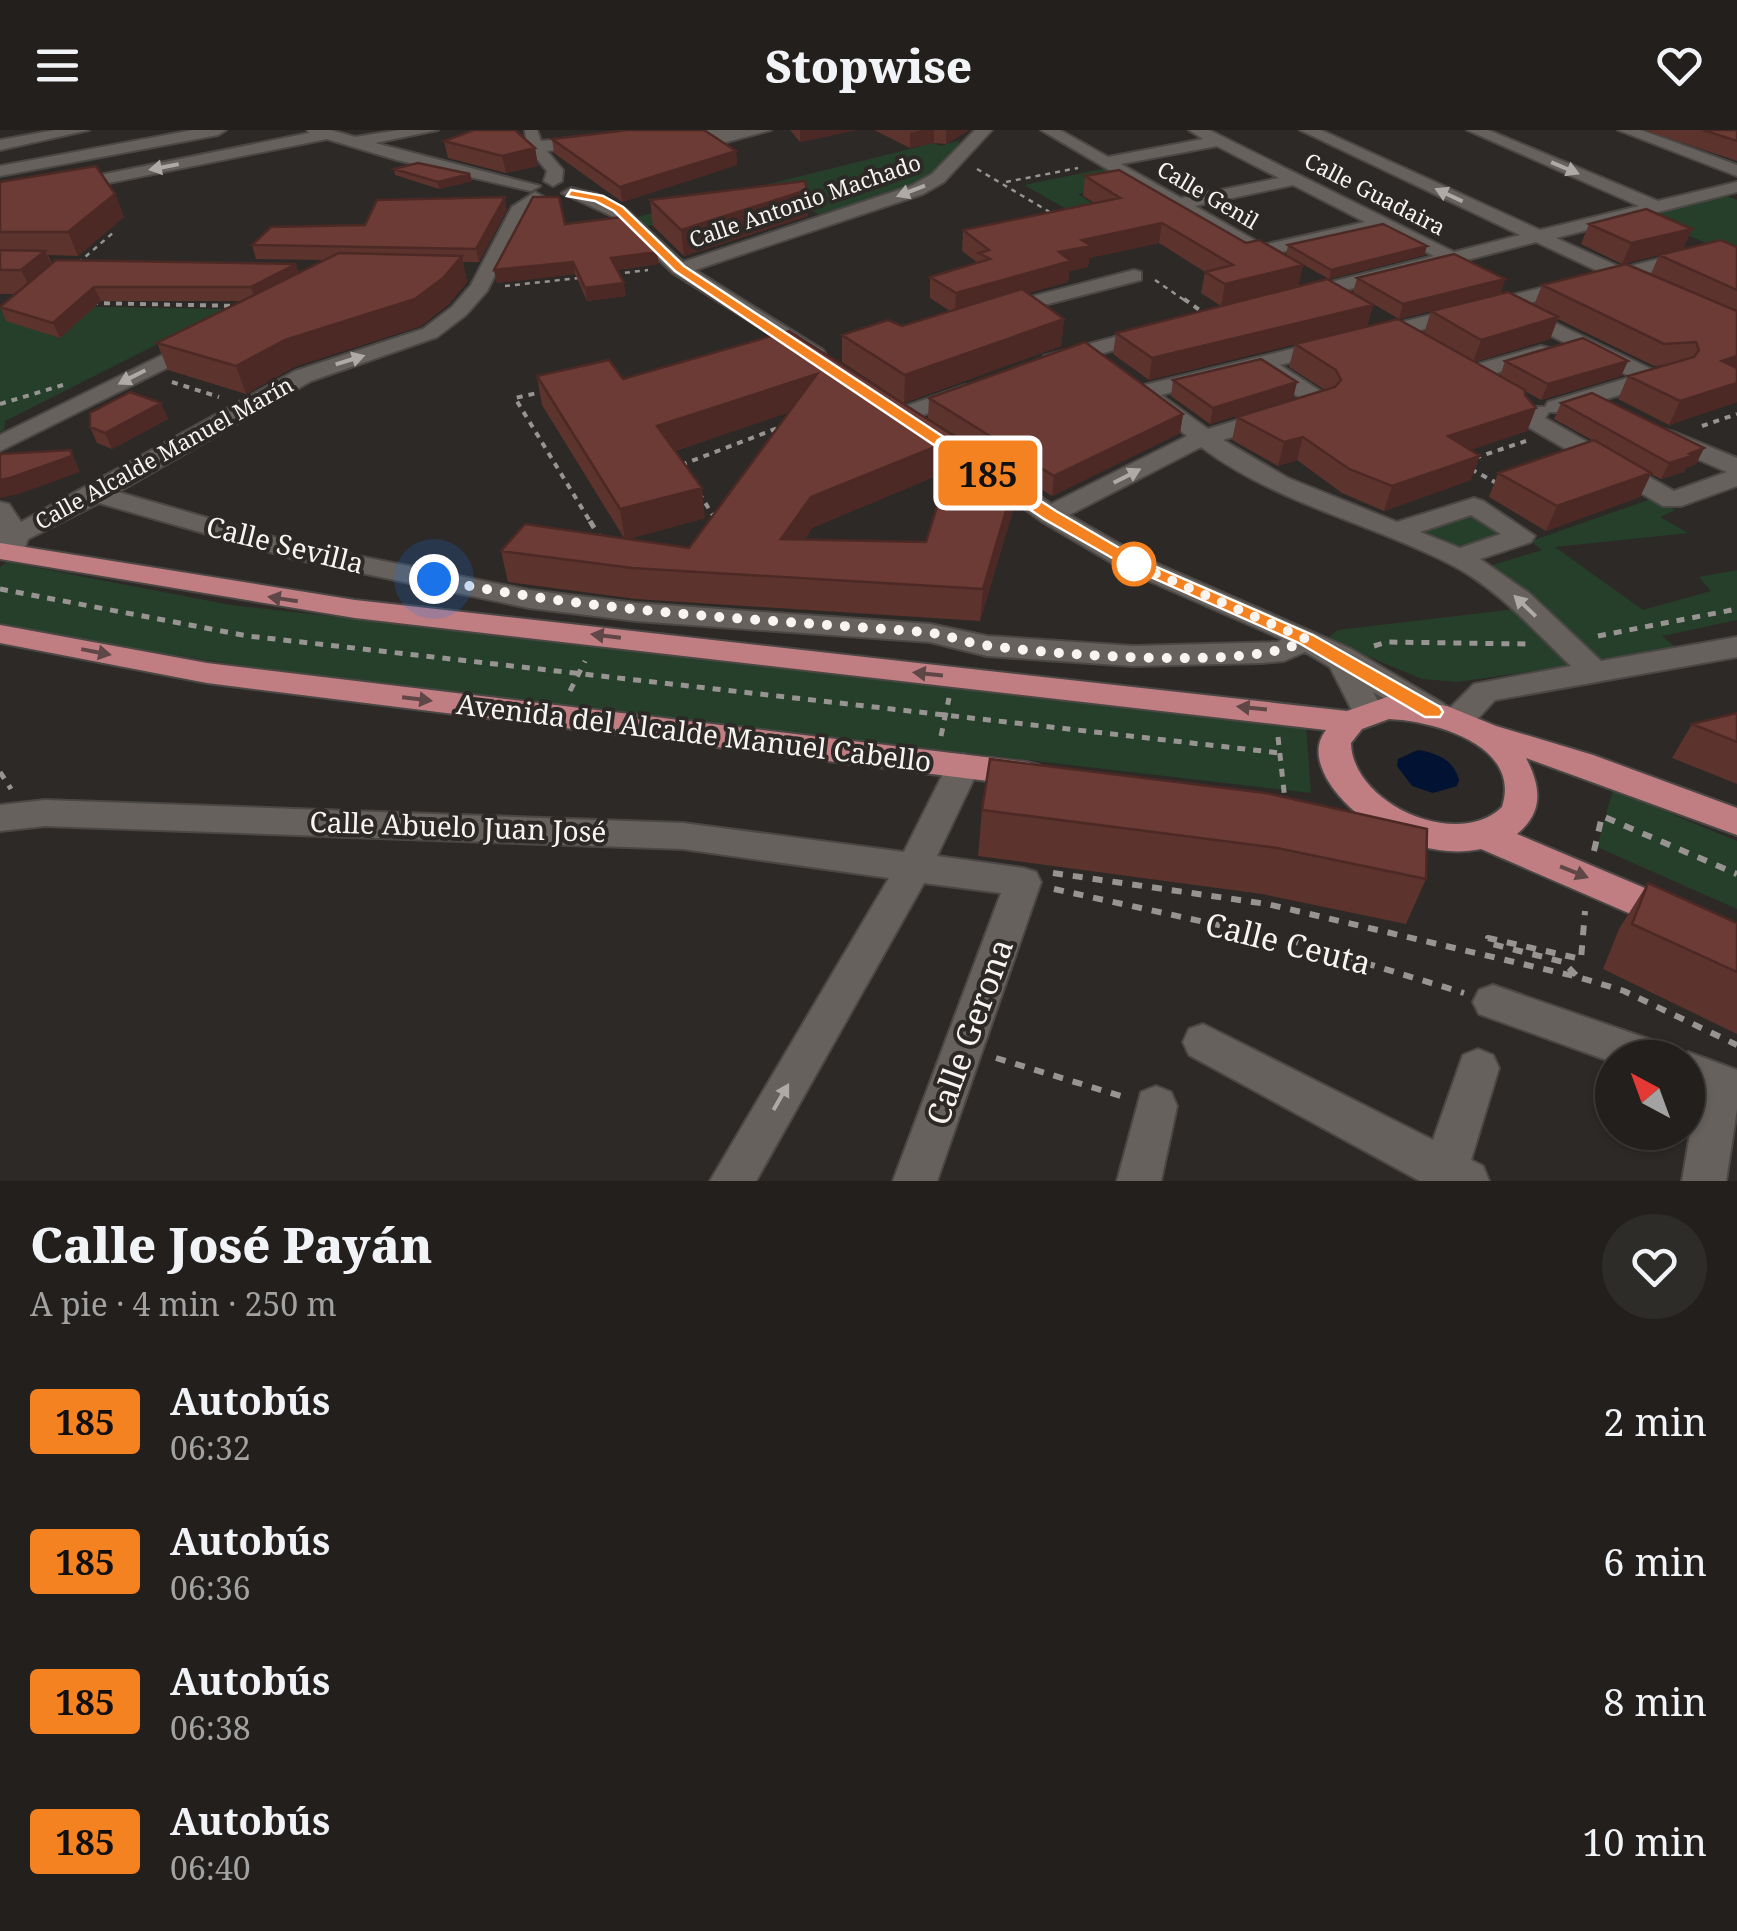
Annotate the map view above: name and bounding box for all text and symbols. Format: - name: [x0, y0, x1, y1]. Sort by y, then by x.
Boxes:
- text: Stopwise: [765, 35, 972, 96]
- icon: menu: [30, 38, 85, 93]
- icon: heart: [1652, 38, 1707, 93]
- street label: Calle Guadaira: [1300, 145, 1451, 242]
- street label: Calle Antonio Machado: [685, 146, 925, 254]
- street label: Calle Genil: [1152, 153, 1265, 235]
- one-way arrow: [148, 160, 179, 176]
- one-way arrow: [1550, 160, 1579, 176]
- one-way arrow: [896, 184, 926, 200]
- one-way arrow: [1434, 187, 1463, 204]
- one-way arrow: [335, 352, 365, 367]
- one-way arrow: [118, 368, 147, 385]
- street label: Calle Alcalde Manuel Marín: [29, 369, 298, 536]
- line badge: 185: [930, 440, 1046, 506]
- text: 185: [958, 450, 1018, 497]
- one-way arrow: [1113, 468, 1142, 485]
- street label: Calle Sevilla: [202, 506, 368, 582]
- unlabelled marker: [1113, 543, 1155, 585]
- your location: [409, 554, 459, 604]
- one-way arrow: [266, 591, 298, 606]
- one-way arrow: [1513, 595, 1537, 618]
- one-way arrow: [589, 628, 621, 644]
- one-way arrow: [81, 644, 112, 660]
- one-way arrow: [912, 666, 944, 682]
- street label: Avenida del Alcalde Manuel Cabello: [454, 684, 934, 780]
- one-way arrow: [402, 691, 434, 707]
- one-way arrow: [1235, 700, 1267, 716]
- street label: Calle Abuelo Juan José: [309, 802, 607, 850]
- one-way arrow: [1559, 864, 1589, 880]
- street label: Calle Ceuta: [1201, 901, 1376, 984]
- street label: Calle Gerona: [915, 932, 1022, 1131]
- north arrow: [1595, 1040, 1705, 1150]
- map controls: [1595, 1040, 1705, 1150]
- one-way arrow: [772, 1083, 789, 1111]
- text: Calle José Payán: [30, 1212, 433, 1277]
- button: heart: [1602, 1214, 1707, 1319]
- text: A pie · 4 min · 250 m: [30, 1282, 337, 1325]
- text: Autobús: [170, 1374, 330, 1426]
- text: 2 min: [1603, 1395, 1707, 1447]
- text: 185: [55, 1398, 115, 1445]
- text: 06:32: [170, 1426, 251, 1469]
- text: Autobús: [170, 1514, 330, 1566]
- text: 6 min: [1603, 1535, 1707, 1587]
- text: 185: [55, 1538, 115, 1585]
- text: 06:36: [170, 1566, 251, 1609]
- text: Autobús: [170, 1654, 330, 1706]
- text: 8 min: [1603, 1675, 1707, 1727]
- text: 185: [55, 1678, 115, 1725]
- text: 06:38: [170, 1706, 251, 1749]
- text: Autobús: [170, 1794, 330, 1846]
- text: 10 min: [1582, 1815, 1707, 1867]
- text: 185: [55, 1818, 115, 1865]
- text: 06:40: [170, 1846, 251, 1889]

